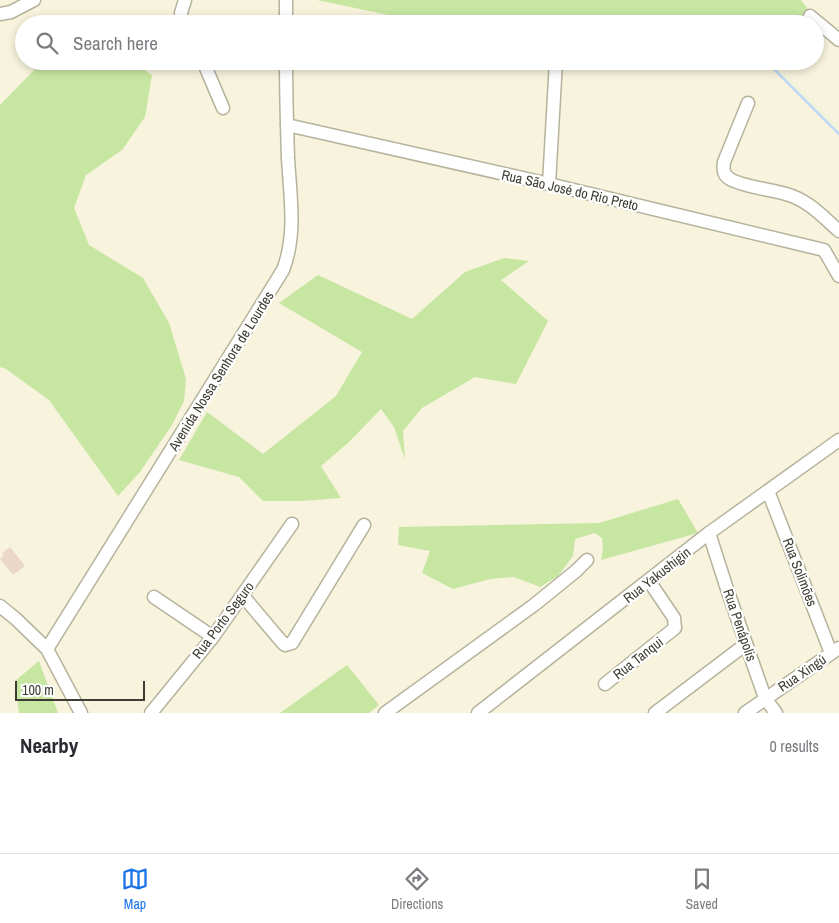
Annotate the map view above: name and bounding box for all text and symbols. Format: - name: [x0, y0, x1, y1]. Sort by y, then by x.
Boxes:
- search box: [15, 15, 824, 70]
- icon: search: [33, 29, 61, 57]
- text: Search here: [73, 30, 158, 56]
- street label: Rua São José do Rio Preto: [500, 166, 640, 214]
- street label: Avenida Nossa Senhora de Lourdes: [164, 288, 278, 455]
- street label: Rua Solimões: [779, 535, 821, 609]
- street label: Rua Yakushigin: [620, 543, 694, 607]
- street label: Rua Porto Seguro: [188, 578, 258, 662]
- street label: Rua Penápolis: [719, 586, 761, 664]
- street label: Rua Tanqui: [609, 633, 667, 683]
- street label: Rua Xingú: [774, 650, 830, 696]
- scale bar: [15, 678, 145, 701]
- text: 100 m: [22, 681, 54, 699]
- text: Nearby: [20, 731, 78, 760]
- text: 0 results: [769, 735, 819, 757]
- tab: Map: [121, 865, 149, 913]
- tab: Directions: [391, 865, 443, 913]
- tab: Saved: [685, 865, 718, 913]

